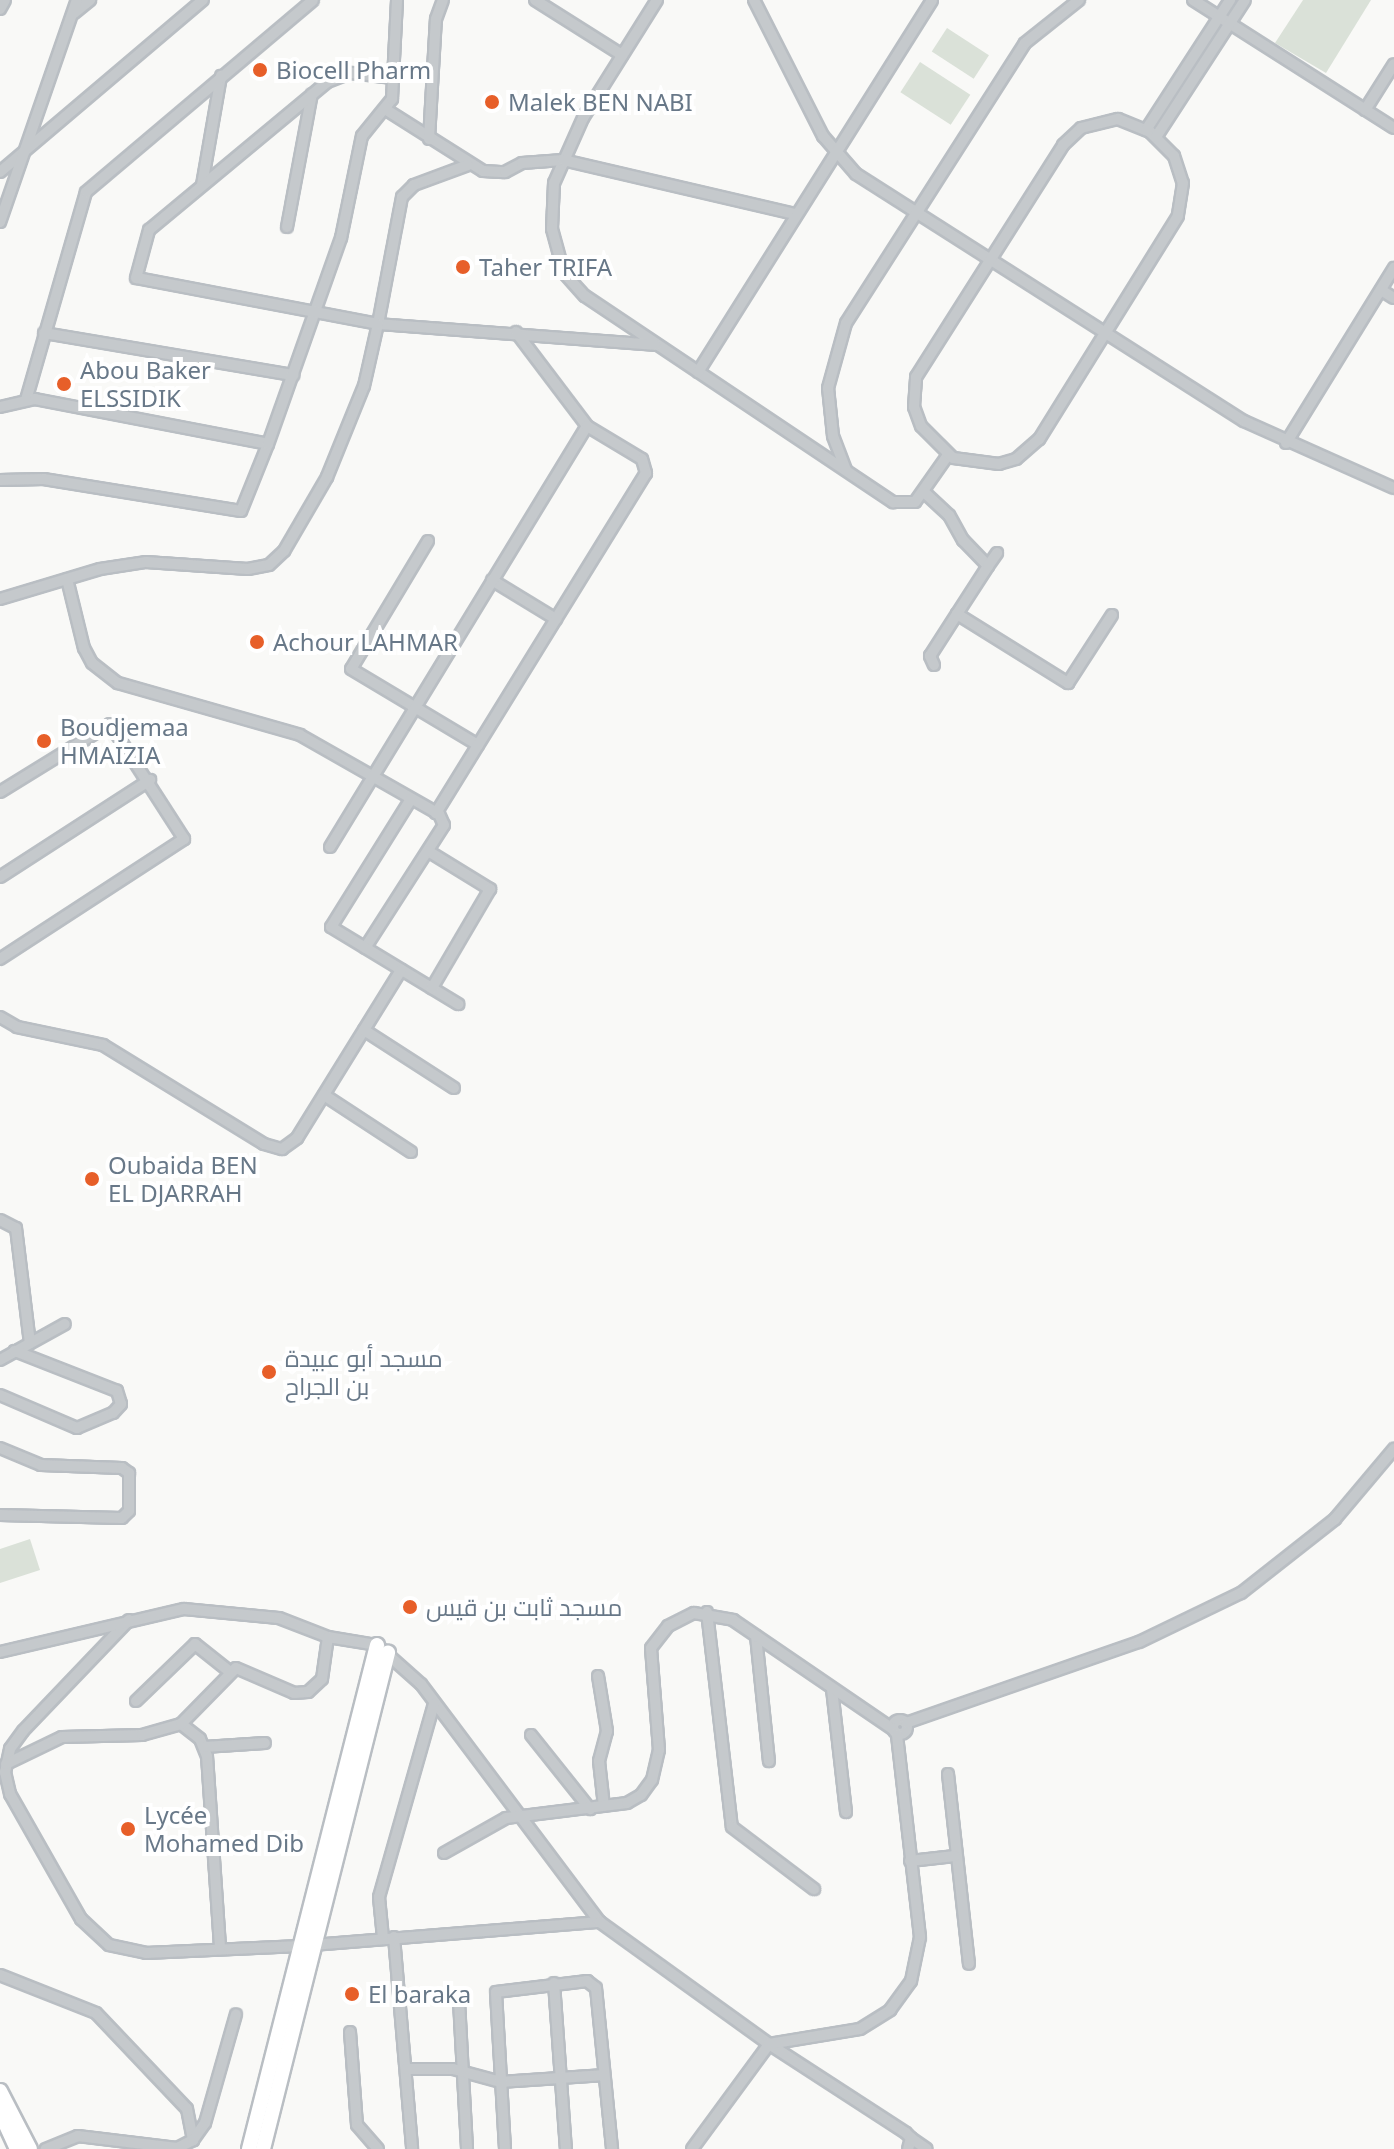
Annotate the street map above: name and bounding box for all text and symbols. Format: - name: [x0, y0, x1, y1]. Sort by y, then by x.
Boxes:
- place label: Biocell Pharm: [276, 56, 431, 84]
- marker: Biocell Pharm: [251, 61, 269, 79]
- place label: Malek BEN NABI: [508, 88, 693, 116]
- marker: Malek BEN NABI: [483, 93, 501, 111]
- place label: Taher TRIFA: [479, 253, 612, 281]
- marker: Taher TRIFA: [454, 258, 472, 276]
- place label: Abou Baker ELSSIDIK: [80, 356, 211, 412]
- marker: Abou Baker ELSSIDIK: [55, 375, 73, 393]
- place label: Achour LAHMAR: [273, 628, 458, 656]
- marker: Achour LAHMAR: [248, 633, 266, 651]
- place label: Boudjemaa HMAIZIA: [60, 713, 189, 769]
- marker: Boudjemaa HMAIZIA: [35, 732, 53, 750]
- place label: Oubaida BEN EL DJARRAH: [108, 1151, 258, 1207]
- marker: Oubaida BEN EL DJARRAH: [83, 1170, 101, 1188]
- place label: مسجد أبو عبيدة بن الجراح: [285, 1344, 443, 1400]
- marker: مسجد أبو عبيدة بن الجراح: [260, 1363, 278, 1381]
- place label: مسجد ثابت بن قيس: [426, 1593, 622, 1621]
- marker: مسجد ثابت بن قيس: [401, 1598, 419, 1616]
- place label: Lycée Mohamed Dib: [144, 1801, 304, 1857]
- marker: Lycée Mohamed Dib: [119, 1820, 137, 1838]
- place label: El baraka: [368, 1980, 471, 2008]
- marker: El baraka: [343, 1985, 361, 2003]

